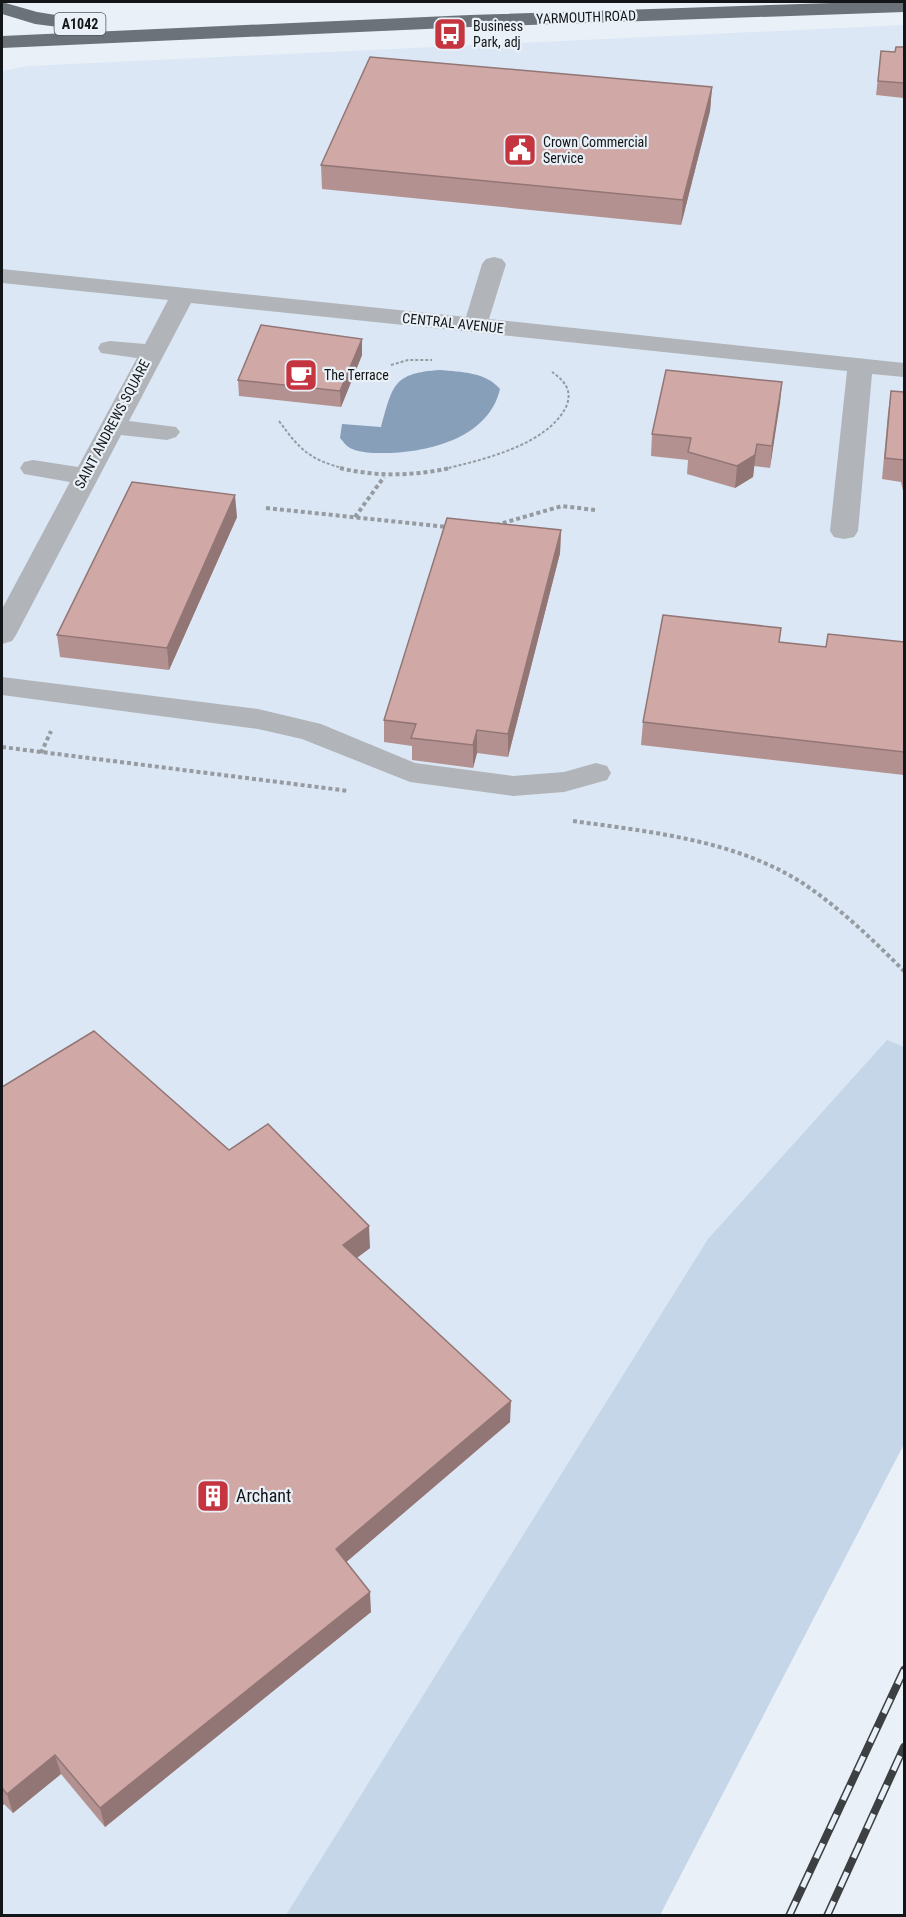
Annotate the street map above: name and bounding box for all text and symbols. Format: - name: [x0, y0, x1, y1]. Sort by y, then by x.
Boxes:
- street label: YARMOUTH ROAD: [536, 7, 636, 27]
- road number: A1042: [54, 13, 106, 35]
- bus stop icon: Business Park, adj: [432, 16, 468, 52]
- place label: Business Park, adj: [473, 18, 523, 50]
- public building icon: Crown Commercial Service: [502, 132, 538, 168]
- place label: Crown Commercial Service: [543, 134, 648, 166]
- street label: CENTRAL AVENUE: [402, 310, 504, 336]
- street label: SAINT ANDREWS SQUARE: [71, 357, 153, 491]
- cafe icon: The Terrace: [283, 357, 319, 393]
- place label: The Terrace: [324, 367, 389, 383]
- building icon: Archant: [195, 1478, 231, 1514]
- place label: Archant: [236, 1485, 291, 1506]

